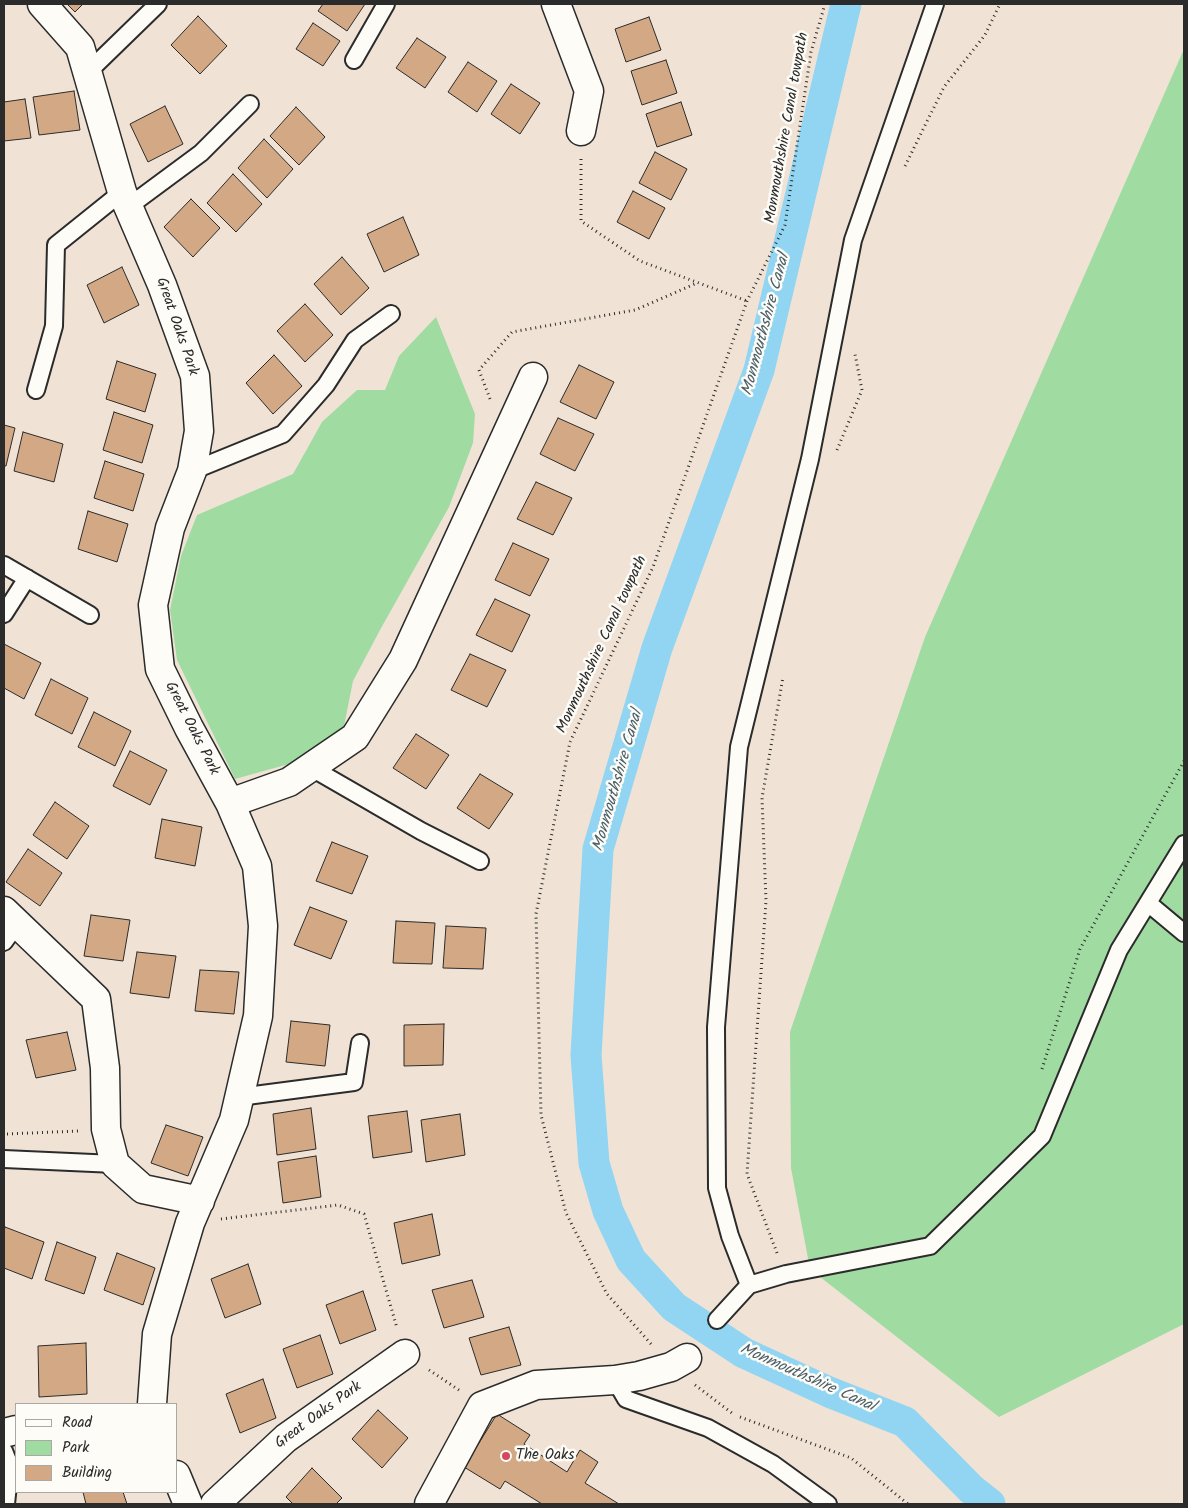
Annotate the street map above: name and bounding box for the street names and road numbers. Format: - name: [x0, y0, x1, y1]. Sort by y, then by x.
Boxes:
- street label: Monmouthshire Canal towpath: [762, 31, 814, 225]
- street label: Great Oaks Park: [151, 276, 201, 378]
- street label: Monmouthshire Canal towpath: [554, 553, 652, 737]
- street label: Great Oaks Park: [160, 679, 222, 779]
- street label: Great Oaks Park: [272, 1379, 366, 1453]

